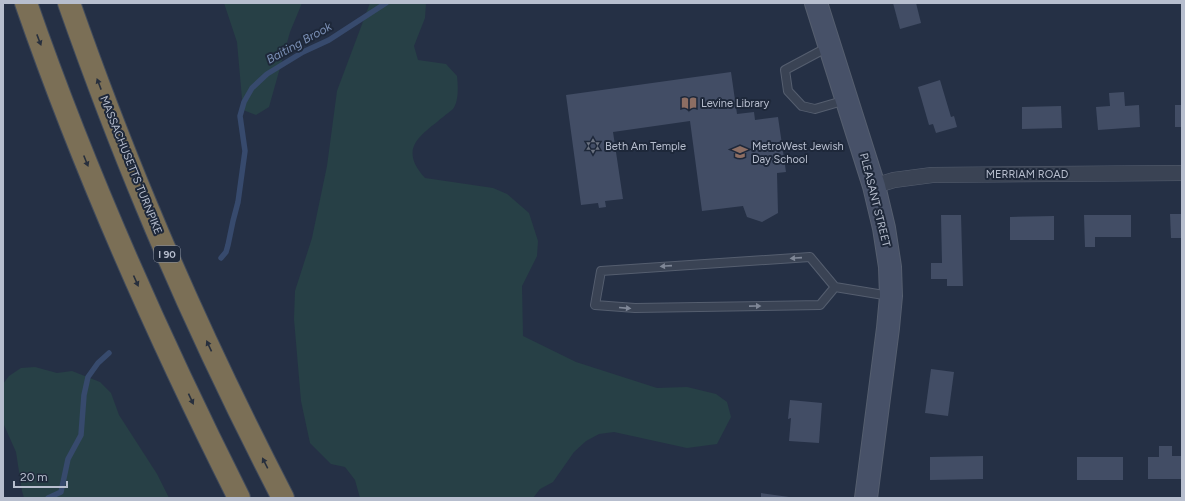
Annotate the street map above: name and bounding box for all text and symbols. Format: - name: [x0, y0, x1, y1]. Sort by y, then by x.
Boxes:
- water label: Baiting Brook: [264, 19, 335, 67]
- one-way arrow: [36, 34, 42, 46]
- one-way arrow: [96, 78, 102, 90]
- street label: MASSACHUSETTS TURNPIKE: [97, 94, 165, 236]
- library icon: Levine Library: [680, 94, 698, 112]
- place label: Levine Library: [701, 97, 769, 110]
- synagogue icon: Beth Am Temple: [584, 137, 602, 155]
- place label: Beth Am Temple: [605, 140, 686, 153]
- place label: MetroWest Jewish Day School: [752, 140, 844, 166]
- school or university icon: MetroWest Jewish Day School: [731, 143, 749, 161]
- street label: PLEASANT STREET: [857, 152, 893, 248]
- one-way arrow: [83, 155, 89, 167]
- street label: MERRIAM ROAD: [986, 168, 1069, 181]
- road number: I 90: [154, 246, 180, 262]
- one-way arrow: [790, 255, 802, 262]
- one-way arrow: [660, 263, 672, 270]
- one-way arrow: [133, 275, 139, 286]
- one-way arrow: [749, 303, 761, 310]
- one-way arrow: [619, 304, 631, 311]
- one-way arrow: [206, 341, 212, 352]
- one-way arrow: [188, 393, 194, 404]
- one-way arrow: [262, 458, 269, 469]
- scale bar: [14, 463, 67, 489]
- text: 20 m: [20, 470, 48, 484]

